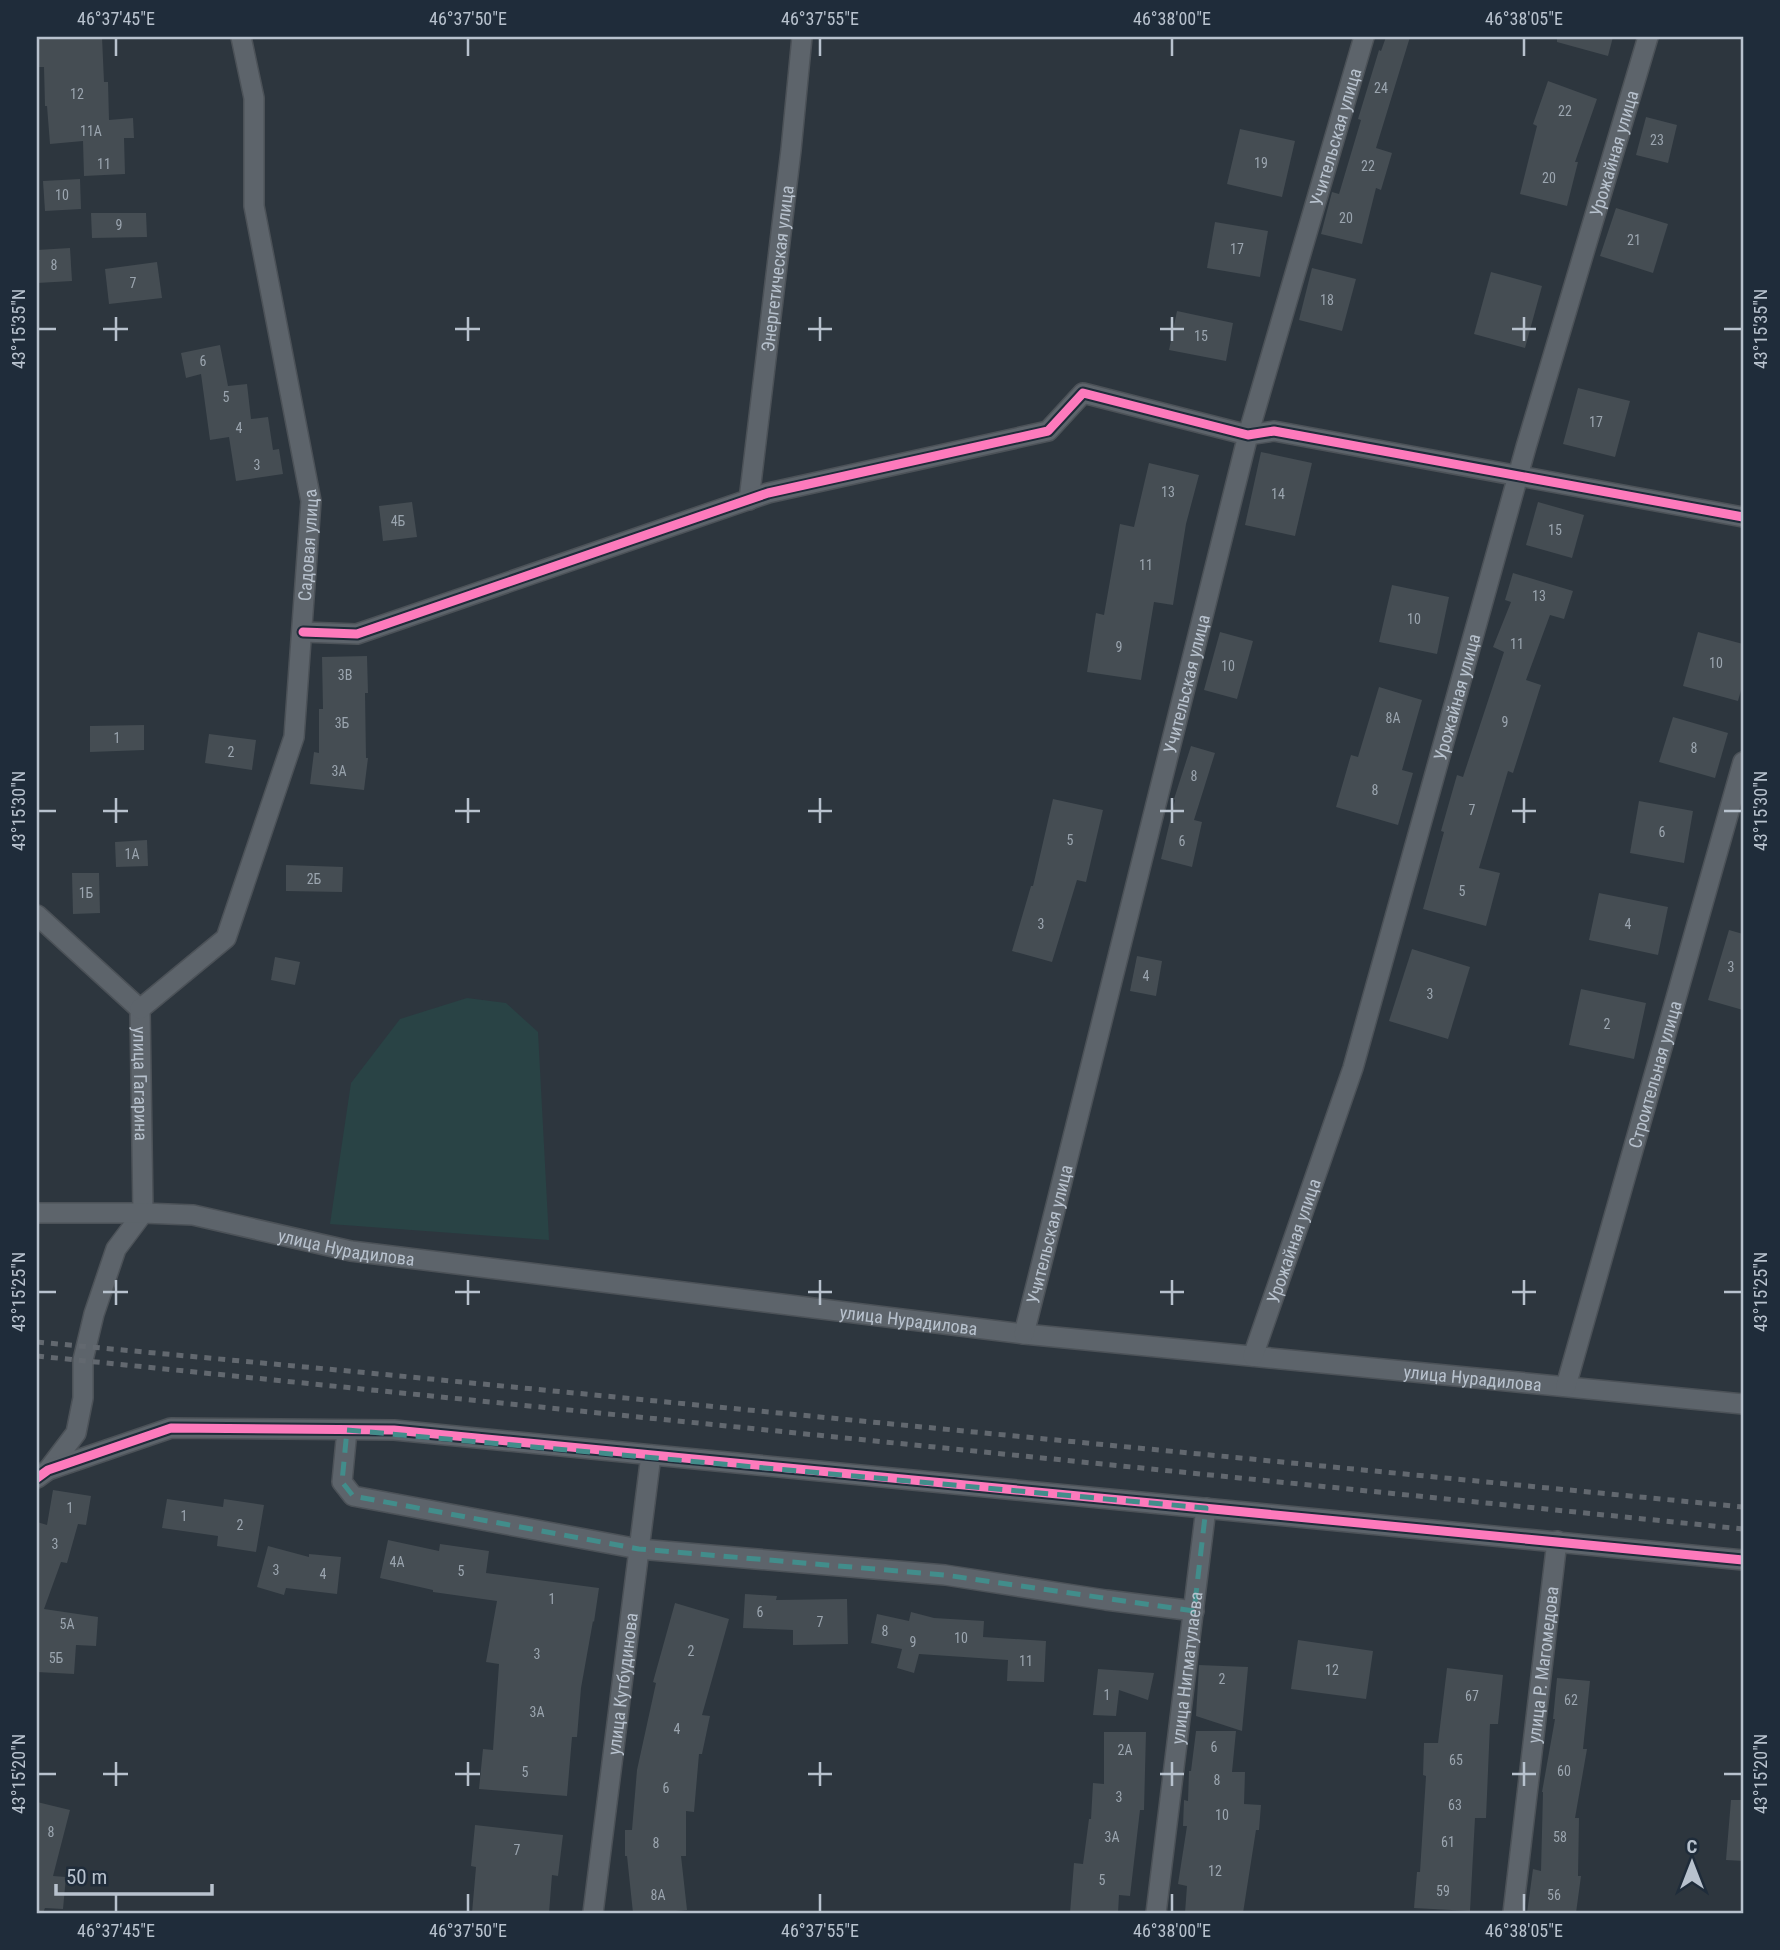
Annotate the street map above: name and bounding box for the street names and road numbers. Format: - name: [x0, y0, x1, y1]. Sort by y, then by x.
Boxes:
- street label: Учительская улица: [1305, 65, 1365, 208]
- street label: Урожайная улица: [1585, 88, 1642, 219]
- street label: Энергетическая улица: [756, 184, 797, 353]
- street label: Садовая улица: [293, 488, 322, 602]
- street label: Учительская улица: [1159, 612, 1213, 756]
- street label: Урожайная улица: [1429, 631, 1484, 763]
- street label: Строительная улица: [1624, 998, 1685, 1150]
- street label: улица Гагарина: [130, 1026, 152, 1141]
- street label: Учительская улица: [1021, 1162, 1076, 1306]
- street label: Урожайная улица: [1262, 1176, 1324, 1306]
- street label: улица Нурадилова: [276, 1224, 416, 1269]
- street label: улица Нурадилова: [839, 1301, 979, 1339]
- street label: улица Нурадилова: [1403, 1361, 1543, 1395]
- street label: улица Р. Магомедова: [1523, 1585, 1562, 1744]
- street label: улица Нигматулаева: [1166, 1590, 1206, 1745]
- street label: улица Кутбудинова: [603, 1612, 641, 1756]

